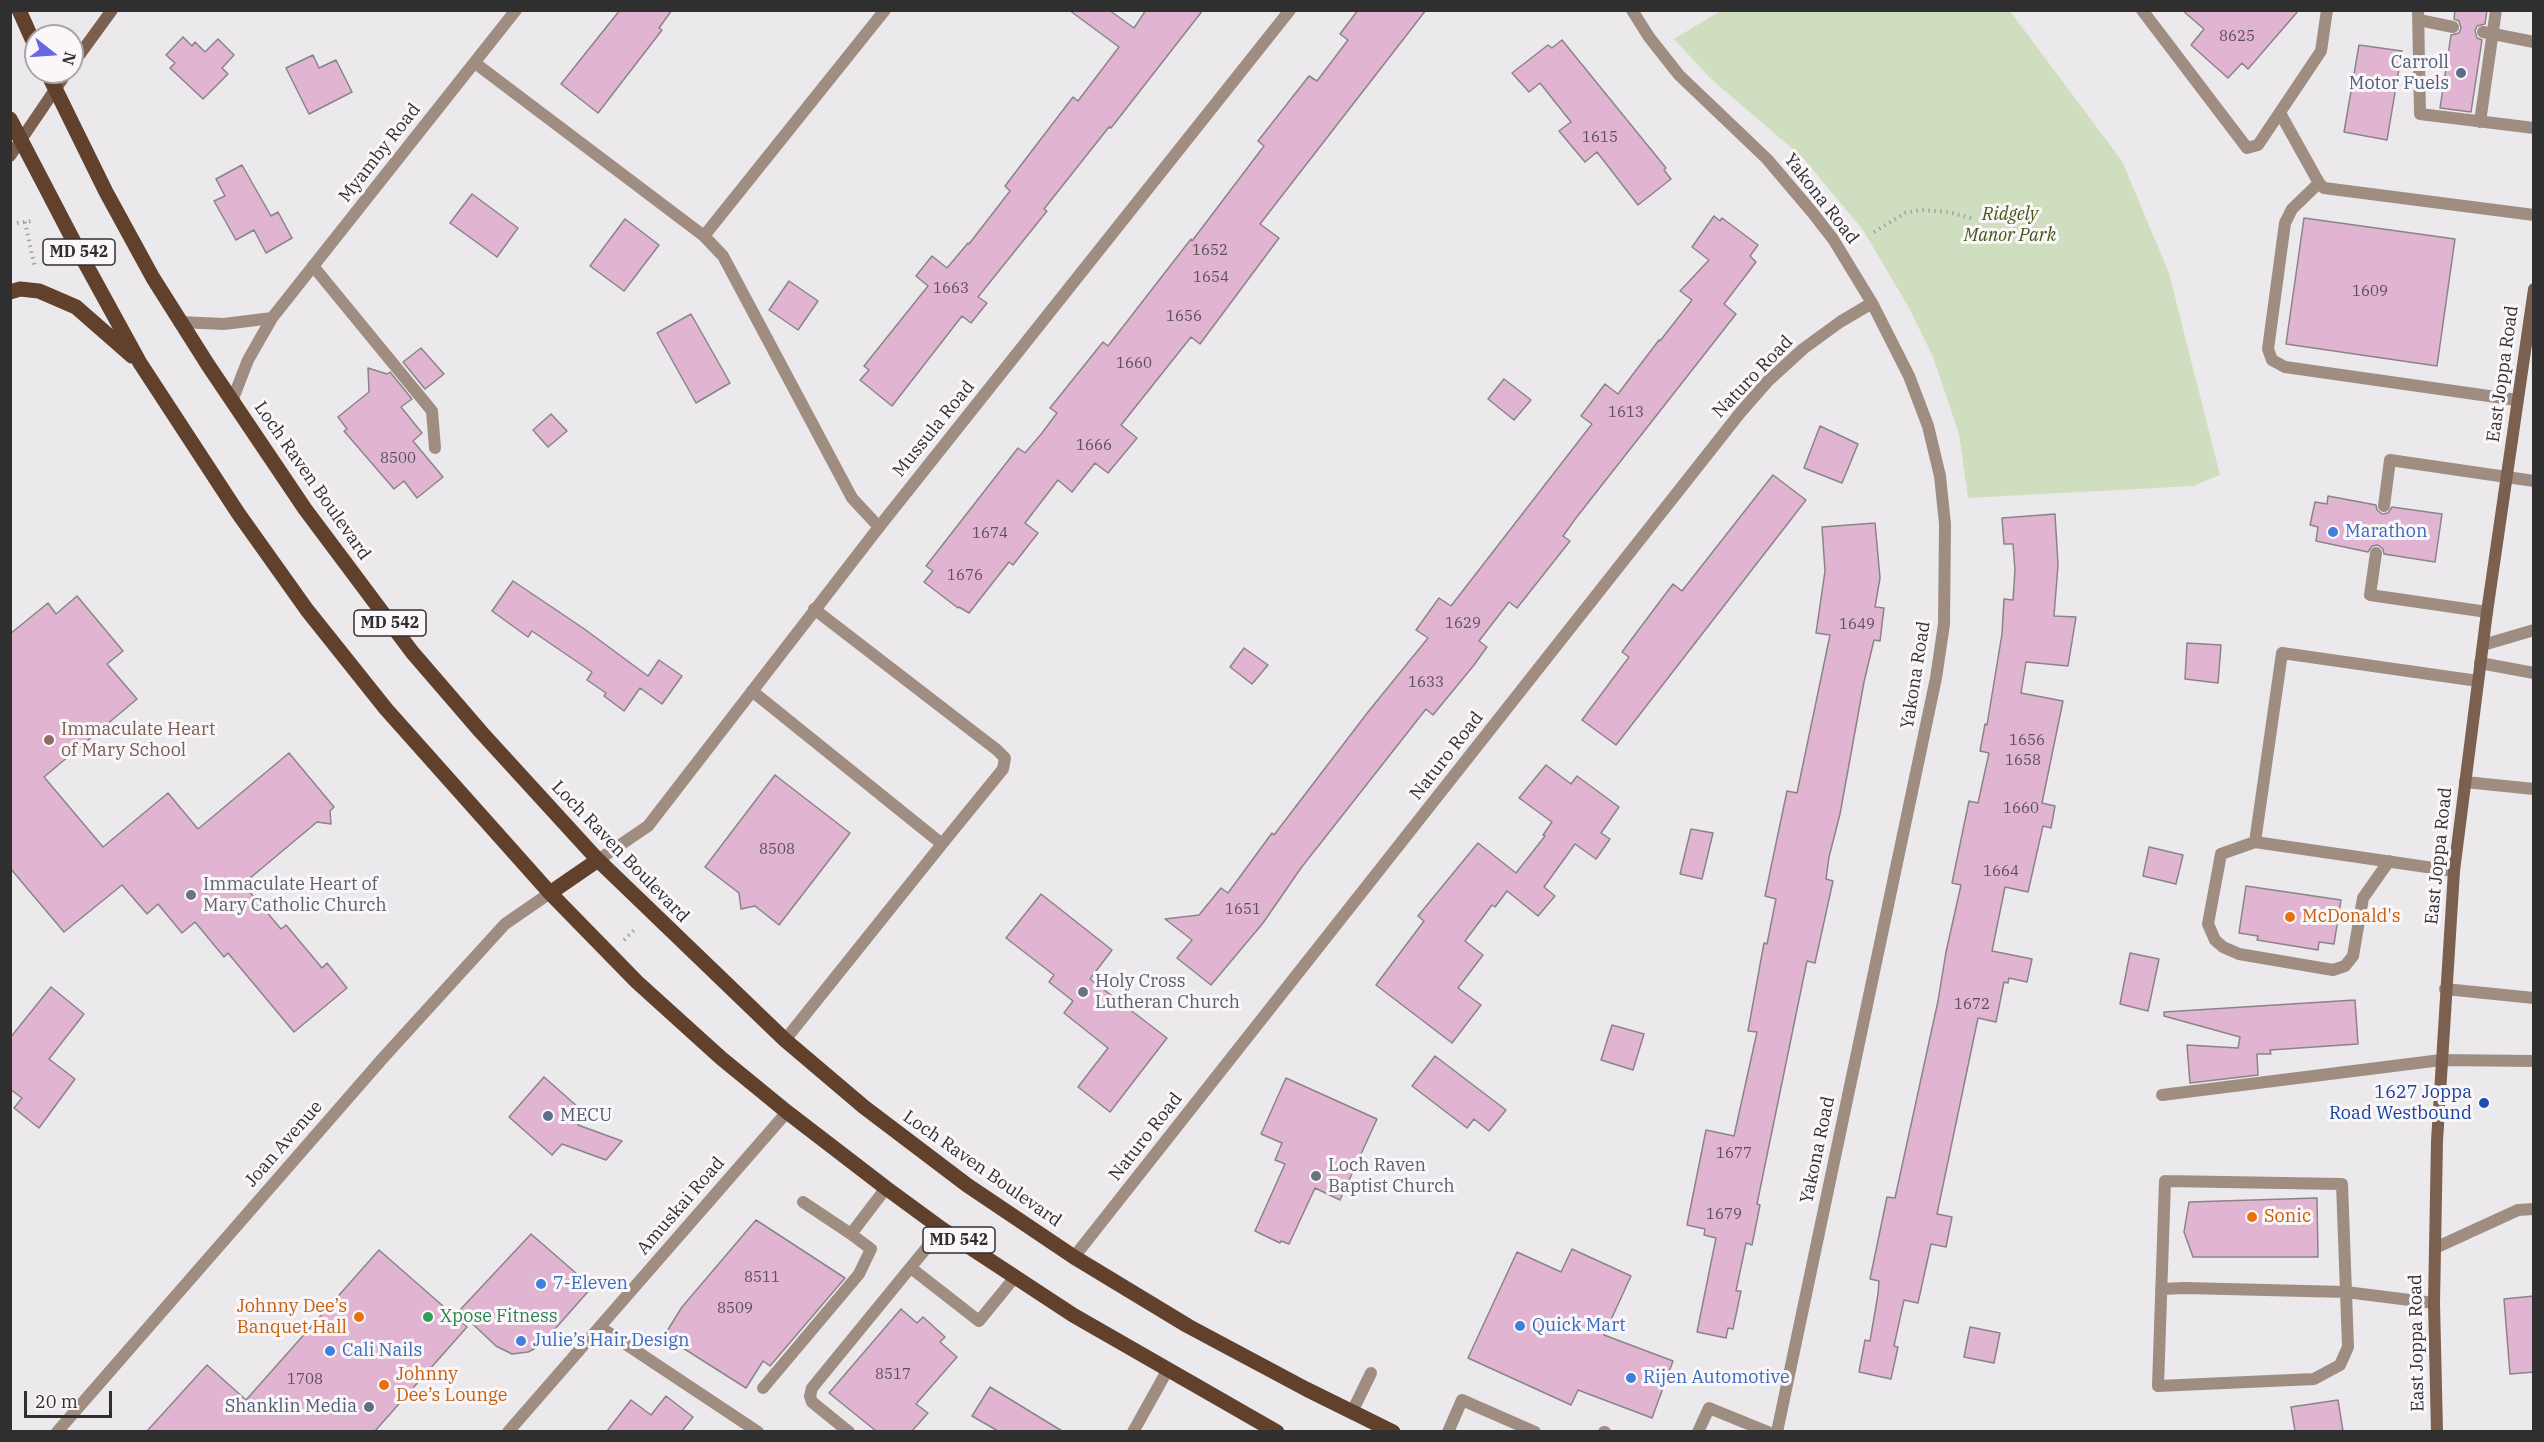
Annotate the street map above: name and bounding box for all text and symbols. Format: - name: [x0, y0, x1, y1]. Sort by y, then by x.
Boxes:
- north arrow: [24, 24, 84, 84]
- house number: 8625: [2219, 28, 2255, 46]
- text: N: [58, 50, 81, 68]
- place label: Carroll Motor Fuels: [2349, 52, 2449, 94]
- marker: Carroll Motor Fuels: [2454, 66, 2468, 80]
- street label: Myamby Road: [335, 99, 425, 207]
- house number: 1615: [1582, 129, 1618, 147]
- street label: Yakona Road: [1779, 149, 1863, 249]
- park label: Ridgely Manor Park: [1964, 204, 2056, 246]
- road number: MD 542: [43, 239, 115, 265]
- house number: 1652: [1192, 242, 1228, 260]
- house number: 1654: [1193, 269, 1229, 287]
- house number: 1663: [933, 280, 969, 298]
- house number: 1609: [2352, 283, 2388, 301]
- street label: East Joppa Road: [2483, 304, 2523, 444]
- house number: 1656: [1166, 308, 1202, 326]
- street label: Naturo Road: [1708, 331, 1798, 423]
- house number: 1660: [1116, 355, 1152, 373]
- street label: Mussula Road: [889, 376, 979, 482]
- street label: Loch Raven Boulevard: [249, 398, 375, 564]
- house number: 1613: [1608, 404, 1644, 422]
- house number: 1666: [1076, 437, 1112, 455]
- house number: 8500: [380, 450, 416, 468]
- place label: Marathon: [2345, 521, 2427, 543]
- house number: 1674: [972, 525, 1008, 543]
- marker: Marathon: [2326, 525, 2340, 539]
- house number: 1676: [947, 567, 983, 585]
- road number: MD 542: [354, 610, 426, 636]
- house number: 1629: [1445, 615, 1481, 633]
- house number: 1649: [1839, 616, 1875, 634]
- street label: Yakona Road: [1897, 620, 1935, 730]
- house number: 1633: [1408, 674, 1444, 692]
- street label: Naturo Road: [1406, 707, 1488, 805]
- place label: Immaculate Heart of Mary School: [61, 719, 215, 762]
- house number: 1656: [2009, 732, 2045, 750]
- marker: Immaculate Heart of Mary School: [42, 733, 56, 747]
- house number: 1658: [2005, 752, 2041, 770]
- street label: Loch Raven Boulevard: [547, 777, 693, 927]
- street label: East Joppa Road: [2421, 786, 2457, 926]
- house number: 1660: [2003, 800, 2039, 818]
- house number: 8508: [759, 841, 795, 859]
- house number: 1664: [1983, 863, 2019, 881]
- place label: Immaculate Heart of Mary Catholic Church: [203, 874, 387, 916]
- marker: Immaculate Heart of Mary Catholic Church: [184, 888, 198, 902]
- house number: 1651: [1225, 901, 1261, 919]
- place label: McDonald's: [2302, 906, 2401, 928]
- marker: McDonald's: [2283, 910, 2297, 924]
- place label: Holy Cross Lutheran Church: [1095, 971, 1240, 1014]
- marker: Holy Cross Lutheran Church: [1076, 985, 1090, 999]
- house number: 1672: [1954, 996, 1990, 1014]
- place label: 1627 Joppa Road Westbound: [2329, 1082, 2472, 1124]
- street label: Naturo Road: [1105, 1088, 1187, 1186]
- street label: Yakona Road: [1796, 1095, 1840, 1205]
- street label: Joan Avenue: [241, 1096, 327, 1192]
- marker: 1627 Joppa Road Westbound: [2477, 1096, 2491, 1110]
- place label: MECU: [560, 1105, 612, 1127]
- street label: Loch Raven Boulevard: [899, 1106, 1065, 1232]
- marker: MECU: [541, 1109, 555, 1123]
- house number: 1677: [1716, 1145, 1752, 1163]
- street label: Amuskai Road: [633, 1153, 729, 1259]
- place label: Loch Raven Baptist Church: [1328, 1155, 1455, 1198]
- marker: Loch Raven Baptist Church: [1309, 1169, 1323, 1183]
- house number: 1679: [1706, 1206, 1742, 1224]
- place label: Sonic: [2264, 1206, 2311, 1228]
- marker: Sonic: [2245, 1210, 2259, 1224]
- road number: MD 542: [923, 1227, 995, 1253]
- house number: 8511: [744, 1269, 780, 1287]
- place label: 7-Eleven: [553, 1273, 628, 1295]
- street label: East Joppa Road: [2405, 1274, 2429, 1412]
- marker: 7-Eleven: [534, 1277, 548, 1291]
- place label: Johnny Dee’s Banquet Hall: [237, 1296, 347, 1338]
- house number: 8509: [717, 1300, 753, 1318]
- place label: Xpose Fitness: [440, 1306, 557, 1328]
- marker: Johnny Dee’s Banquet Hall: [352, 1310, 366, 1324]
- marker: Xpose Fitness: [421, 1310, 435, 1324]
- place label: Quick Mart: [1532, 1315, 1626, 1337]
- marker: Quick Mart: [1513, 1319, 1527, 1333]
- place label: Julie’s Hair Design: [533, 1330, 689, 1352]
- marker: Julie’s Hair Design: [514, 1334, 528, 1348]
- place label: Cali Nails: [342, 1340, 422, 1362]
- marker: Cali Nails: [323, 1344, 337, 1358]
- place label: Johnny Dee’s Lounge: [396, 1364, 507, 1406]
- house number: 8517: [875, 1366, 911, 1384]
- place label: Rijen Automotive: [1643, 1367, 1790, 1389]
- house number: 1708: [287, 1371, 323, 1389]
- marker: Rijen Automotive: [1624, 1371, 1638, 1385]
- marker: Johnny Dee’s Lounge: [377, 1378, 391, 1392]
- scale bar: [27, 1379, 116, 1417]
- text: 20 m: [35, 1390, 78, 1413]
- place label: Shanklin Media: [225, 1396, 357, 1418]
- marker: Shanklin Media: [362, 1400, 376, 1414]

